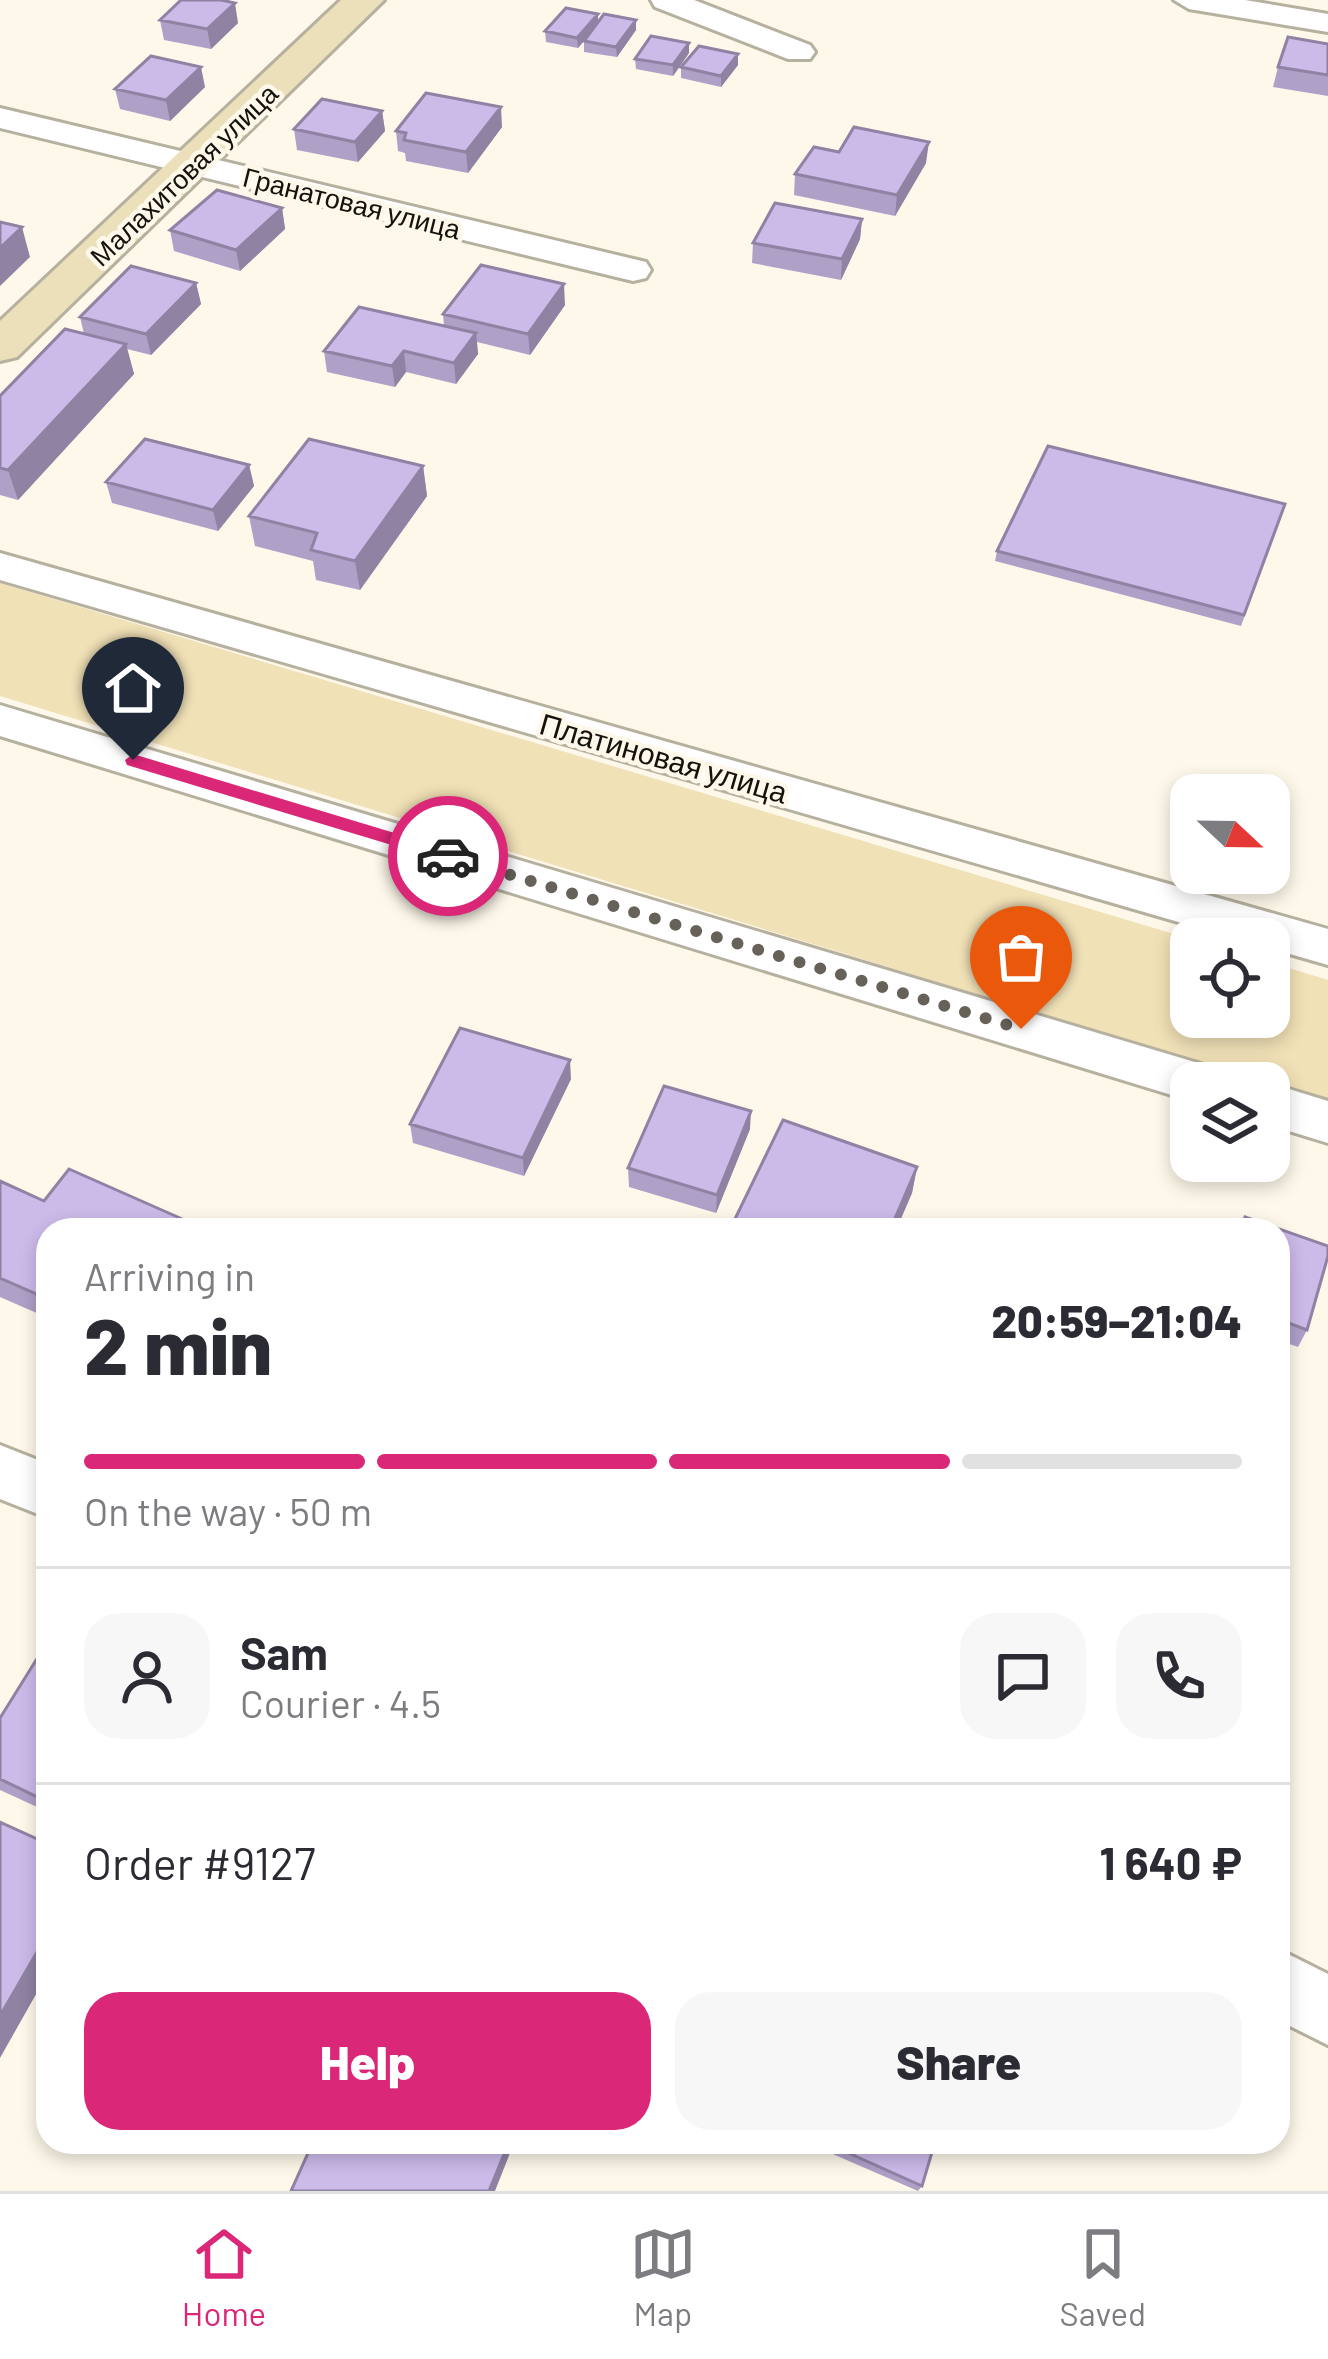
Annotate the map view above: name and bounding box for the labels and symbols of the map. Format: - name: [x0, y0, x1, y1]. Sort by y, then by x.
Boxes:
- street label: Малахитовая улица: [83, 76, 285, 272]
- street label: Гранатовая улица: [240, 160, 465, 246]
- pin: [82, 637, 184, 760]
- street label: Платиновая улица: [536, 704, 792, 810]
- north arrow: [1170, 774, 1290, 894]
- courier: [388, 796, 508, 916]
- pin: [970, 906, 1072, 1029]

